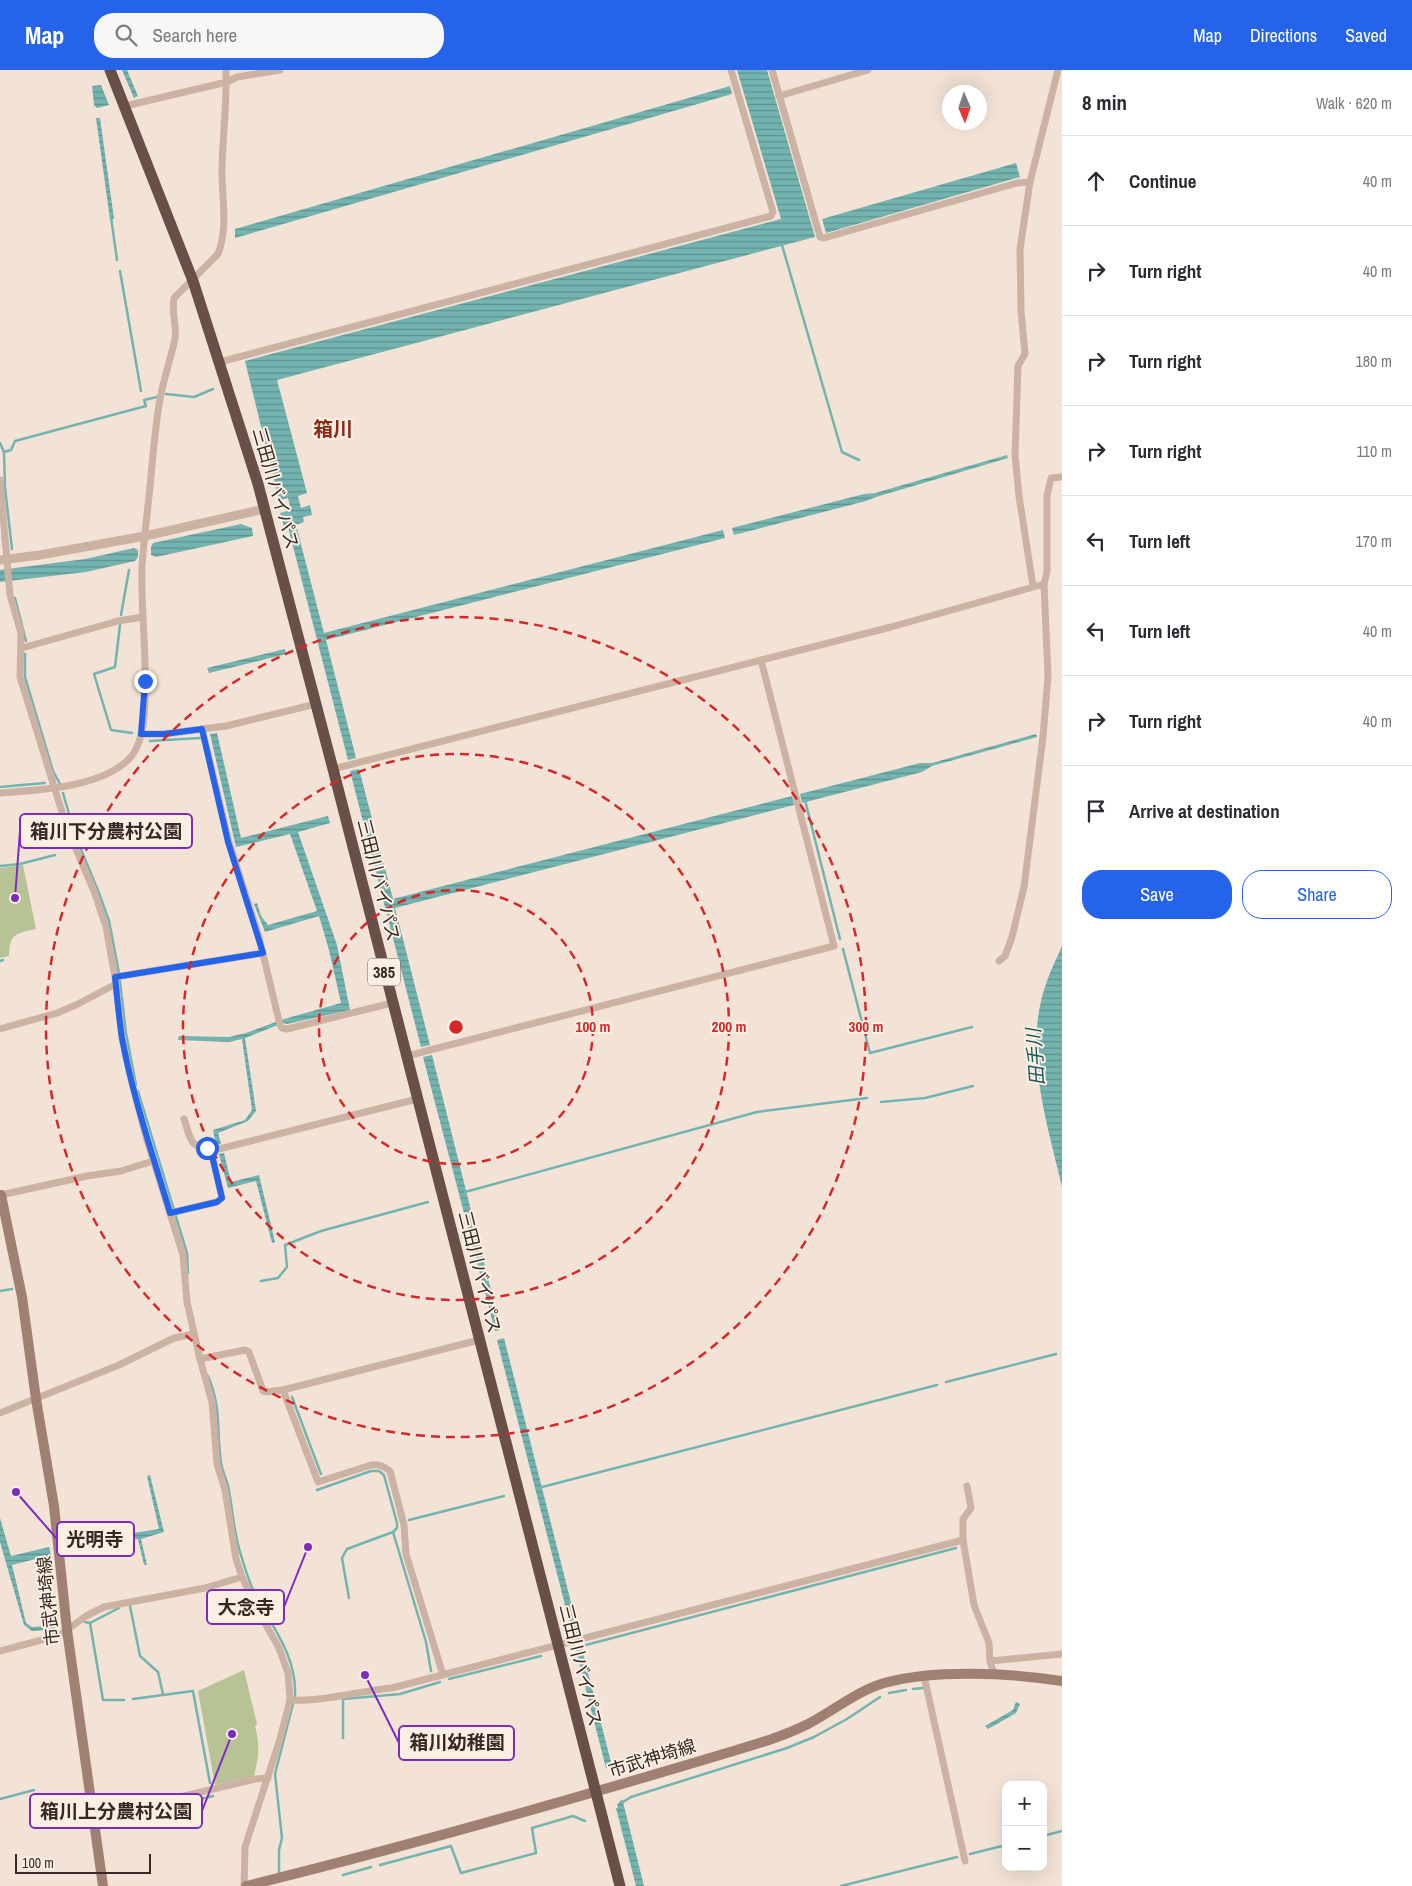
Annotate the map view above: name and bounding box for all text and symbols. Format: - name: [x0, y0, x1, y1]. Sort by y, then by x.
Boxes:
- search box: [94, 13, 444, 58]
- text: Map: [25, 19, 64, 51]
- icon: search: [112, 21, 140, 49]
- text: Search here: [152, 22, 237, 48]
- text: Map: [1193, 23, 1222, 48]
- text: Directions: [1250, 23, 1317, 48]
- text: Saved: [1345, 23, 1387, 48]
- north arrow: [942, 85, 987, 130]
- text: 8 min: [1082, 88, 1127, 117]
- text: Walk · 620 m: [1316, 92, 1392, 114]
- icon: ahead: [1082, 167, 1110, 195]
- text: Continue: [1129, 168, 1197, 194]
- text: 40 m: [1363, 170, 1392, 192]
- icon: right: [1082, 257, 1110, 285]
- text: Turn right: [1129, 258, 1201, 284]
- text: 40 m: [1363, 260, 1392, 282]
- icon: right: [1082, 347, 1110, 375]
- text: Turn right: [1129, 348, 1201, 374]
- text: 180 m: [1356, 350, 1392, 372]
- district label: 箱川: [313, 415, 353, 442]
- street label: 三田川バイパス: [247, 424, 305, 552]
- icon: right: [1082, 437, 1110, 465]
- text: Turn right: [1129, 438, 1201, 464]
- text: 110 m: [1356, 440, 1392, 462]
- icon: left: [1082, 527, 1110, 555]
- text: Turn left: [1129, 528, 1190, 554]
- text: 170 m: [1356, 530, 1392, 552]
- icon: left: [1082, 617, 1110, 645]
- text: Turn left: [1129, 618, 1190, 644]
- text: 40 m: [1363, 620, 1392, 642]
- route end: [134, 670, 157, 693]
- icon: right: [1082, 707, 1110, 735]
- text: Turn right: [1129, 708, 1201, 734]
- text: 40 m: [1363, 710, 1392, 732]
- icon: arrive: [1082, 797, 1110, 825]
- text: Arrive at destination: [1129, 798, 1280, 824]
- callout: 箱川下分農村公園: [20, 814, 192, 848]
- street label: 三田川バイパス: [352, 816, 406, 944]
- text: 箱川下分農村公園: [30, 818, 182, 844]
- button: Save: [1082, 870, 1232, 919]
- button: Share: [1242, 870, 1392, 919]
- road number: 385: [368, 959, 400, 986]
- text: 100 m: [576, 1016, 610, 1037]
- text: 200 m: [712, 1016, 746, 1037]
- text: 300 m: [849, 1016, 883, 1037]
- centre of rings: [447, 1018, 465, 1036]
- water label: 田手川: [1020, 1026, 1050, 1086]
- route start: [196, 1137, 219, 1160]
- street label: 三田川バイパス: [453, 1208, 507, 1336]
- callout: 光明寺: [57, 1522, 134, 1556]
- text: 光明寺: [66, 1526, 124, 1552]
- street label: 市武神埼線: [31, 1555, 65, 1647]
- callout: 大念寺: [207, 1590, 284, 1624]
- text: 大念寺: [217, 1594, 275, 1620]
- street label: 三田川バイパス: [554, 1601, 608, 1729]
- callout: 箱川幼稚園: [399, 1726, 514, 1760]
- text: 箱川幼稚園: [409, 1729, 505, 1755]
- street label: 市武神埼線: [605, 1733, 699, 1783]
- map controls: [1002, 1781, 1047, 1871]
- button: +: [1002, 1781, 1047, 1826]
- callout: 箱川上分農村公園: [30, 1794, 202, 1828]
- text: 箱川上分農村公園: [40, 1798, 192, 1824]
- button: −: [1002, 1826, 1047, 1871]
- scale bar: [15, 1851, 151, 1874]
- text: 100 m: [22, 1854, 54, 1872]

